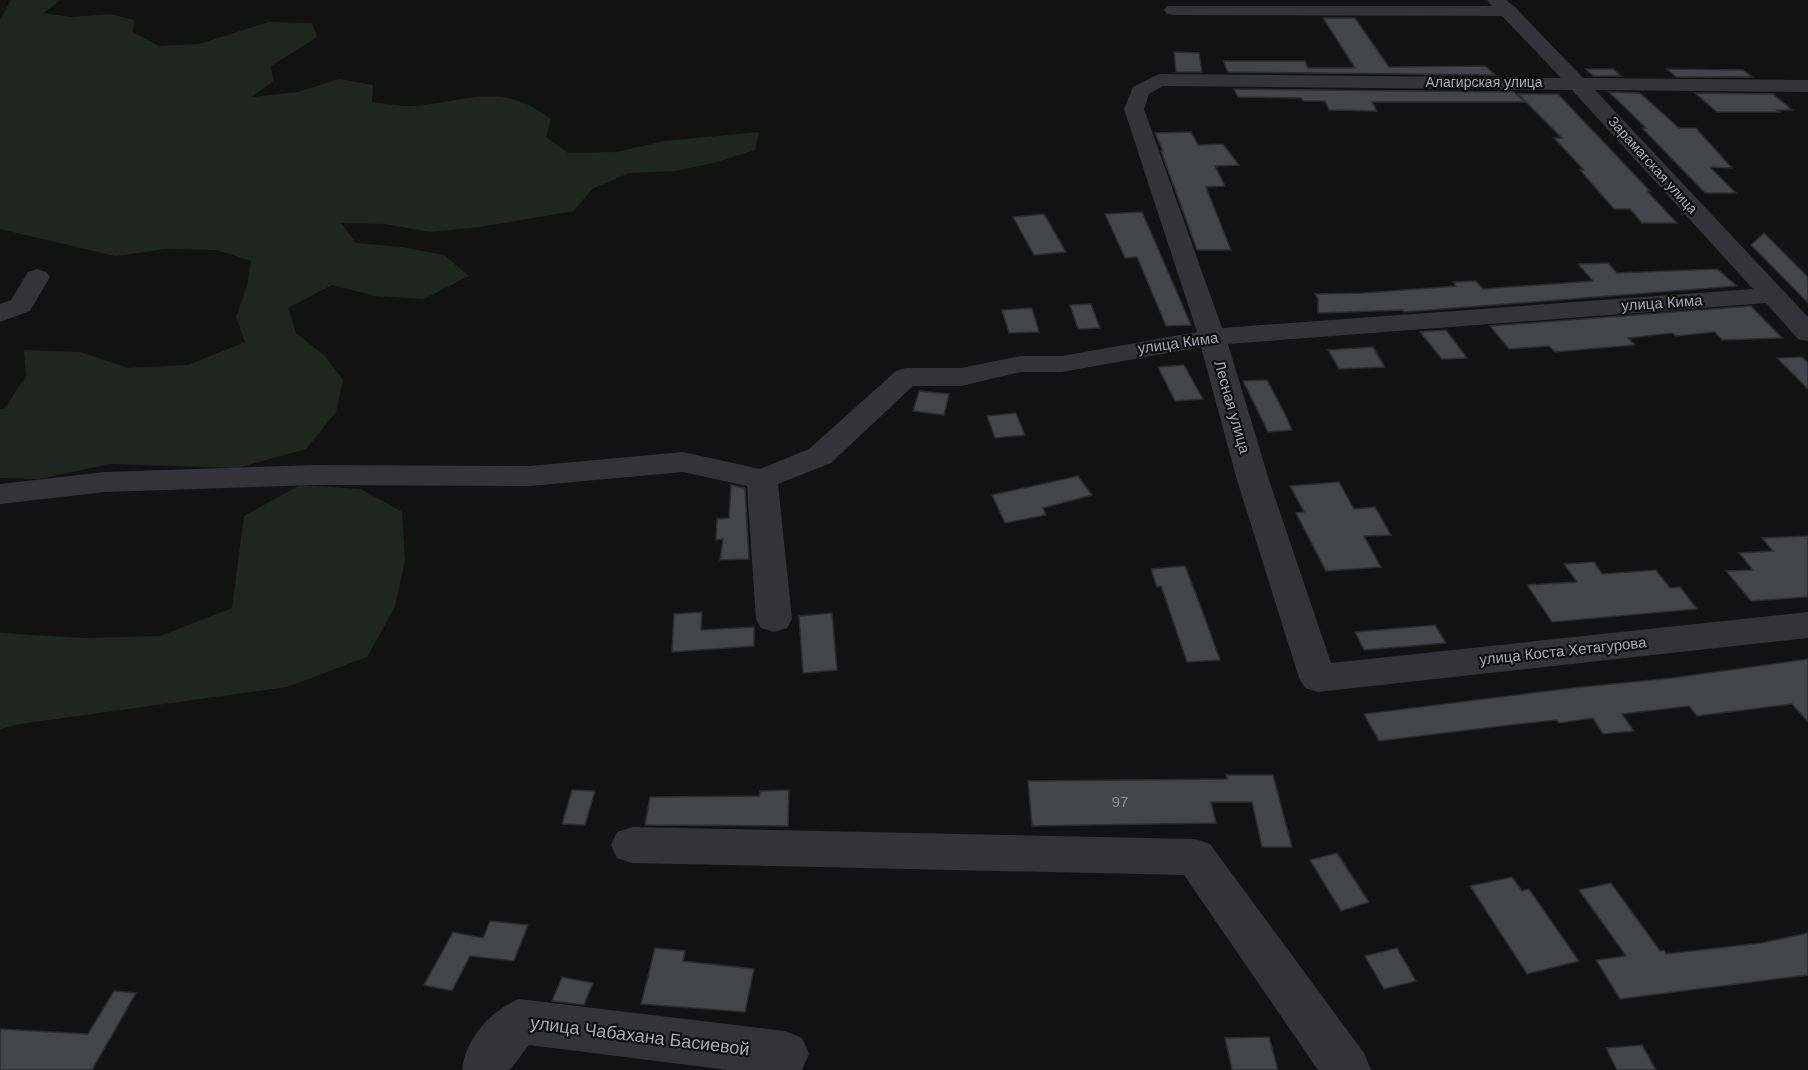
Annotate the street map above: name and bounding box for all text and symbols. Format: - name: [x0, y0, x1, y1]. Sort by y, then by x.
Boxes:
- street label: Алагирская улица: [1425, 74, 1543, 90]
- street label: Зарамагская улица: [1605, 113, 1701, 217]
- street label: улица Кима: [1621, 291, 1704, 314]
- street label: улица Кима: [1137, 328, 1220, 357]
- street label: Лесная улица: [1211, 358, 1254, 456]
- street label: улица Коста Хетагурова: [1479, 633, 1648, 668]
- house number: 97: [1112, 793, 1128, 810]
- street label: улица Чабахана Басиевой: [529, 1013, 751, 1059]

